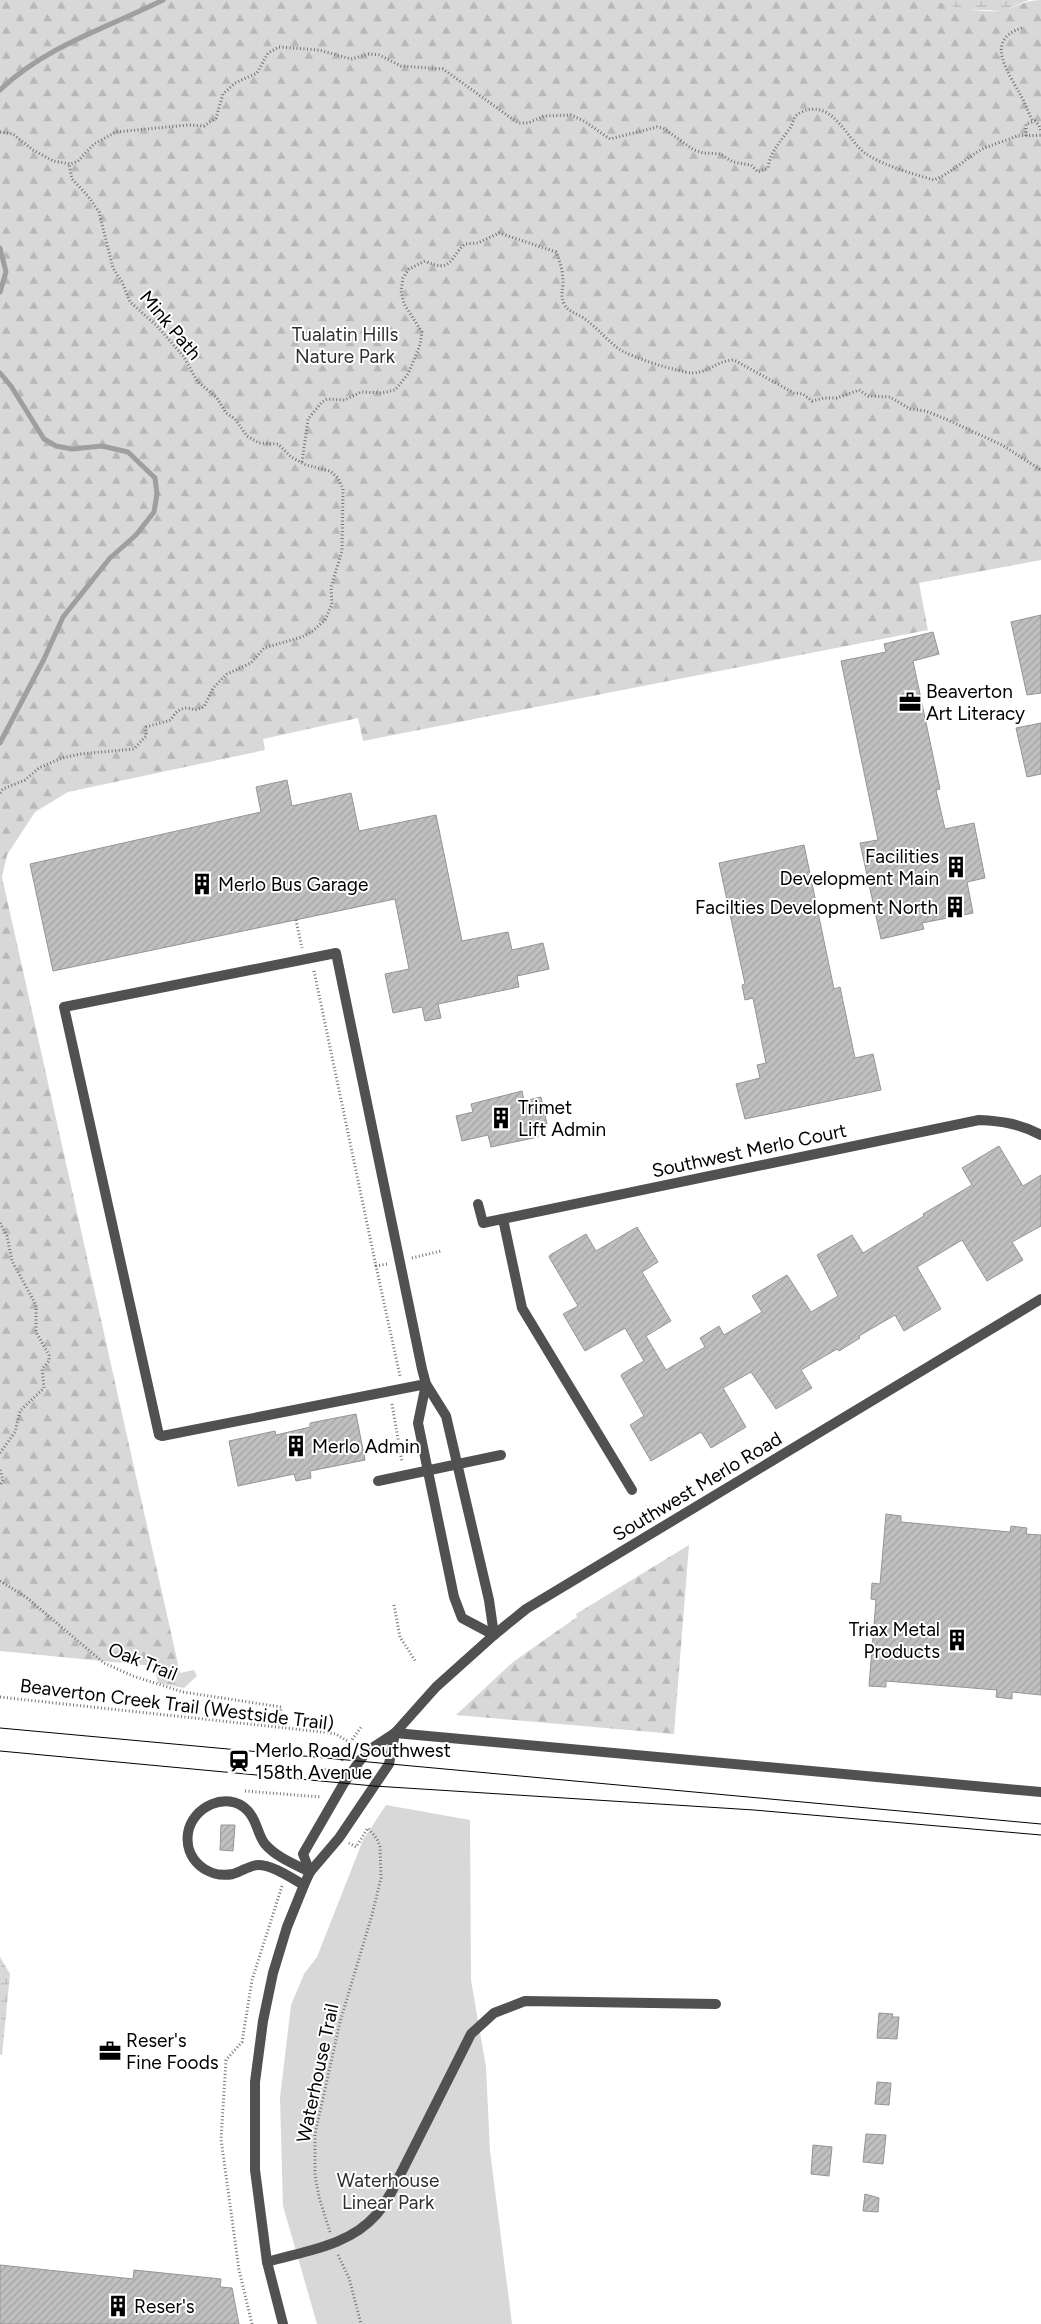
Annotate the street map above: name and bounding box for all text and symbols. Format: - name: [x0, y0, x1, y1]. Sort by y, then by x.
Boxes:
- street label: Mink Path: [135, 286, 206, 365]
- park label: Tualatin Hills Nature Park: [292, 323, 398, 368]
- place label: Beaverton Art Literacy: [926, 680, 1025, 725]
- office icon: Beaverton Art Literacy: [897, 689, 923, 715]
- place label: Facilities Development Main: [780, 845, 939, 890]
- building icon: Facilities Development Main: [943, 854, 969, 880]
- building icon: Merlo Bus Garage: [189, 871, 215, 897]
- place label: Merlo Bus Garage: [218, 873, 368, 896]
- building icon: Facilties Development North: [942, 894, 968, 920]
- place label: Facilties Development North: [695, 896, 938, 919]
- place label: Trimet Lift Admin: [518, 1096, 606, 1141]
- building icon: Trimet Lift Admin: [488, 1105, 514, 1131]
- street label: Southwest Merlo Court: [650, 1119, 849, 1182]
- street label: Southwest Merlo Road: [609, 1427, 786, 1546]
- building icon: Merlo Admin: [283, 1433, 309, 1459]
- place label: Merlo Admin: [312, 1435, 420, 1458]
- place label: Triax Metal Products: [849, 1618, 940, 1663]
- building icon: Triax Metal Products: [944, 1627, 970, 1653]
- street label: Oak Trail: [105, 1637, 181, 1686]
- street label: Beaverton Creek Trail (Westside Trail): [19, 1674, 335, 1735]
- place label: Merlo Road/Southwest 158th Avenue: [255, 1739, 451, 1784]
- station icon: Merlo Road/Southwest 158th Avenue: [226, 1748, 252, 1774]
- street label: Waterhouse Trail: [292, 2001, 343, 2145]
- place label: Reser's Fine Foods: [126, 2029, 219, 2074]
- office icon: Reser's Fine Foods: [97, 2038, 123, 2064]
- park label: Waterhouse Linear Park: [337, 2169, 439, 2214]
- building icon: Reser's: [105, 2293, 131, 2319]
- place label: Reser's: [134, 2295, 195, 2318]

